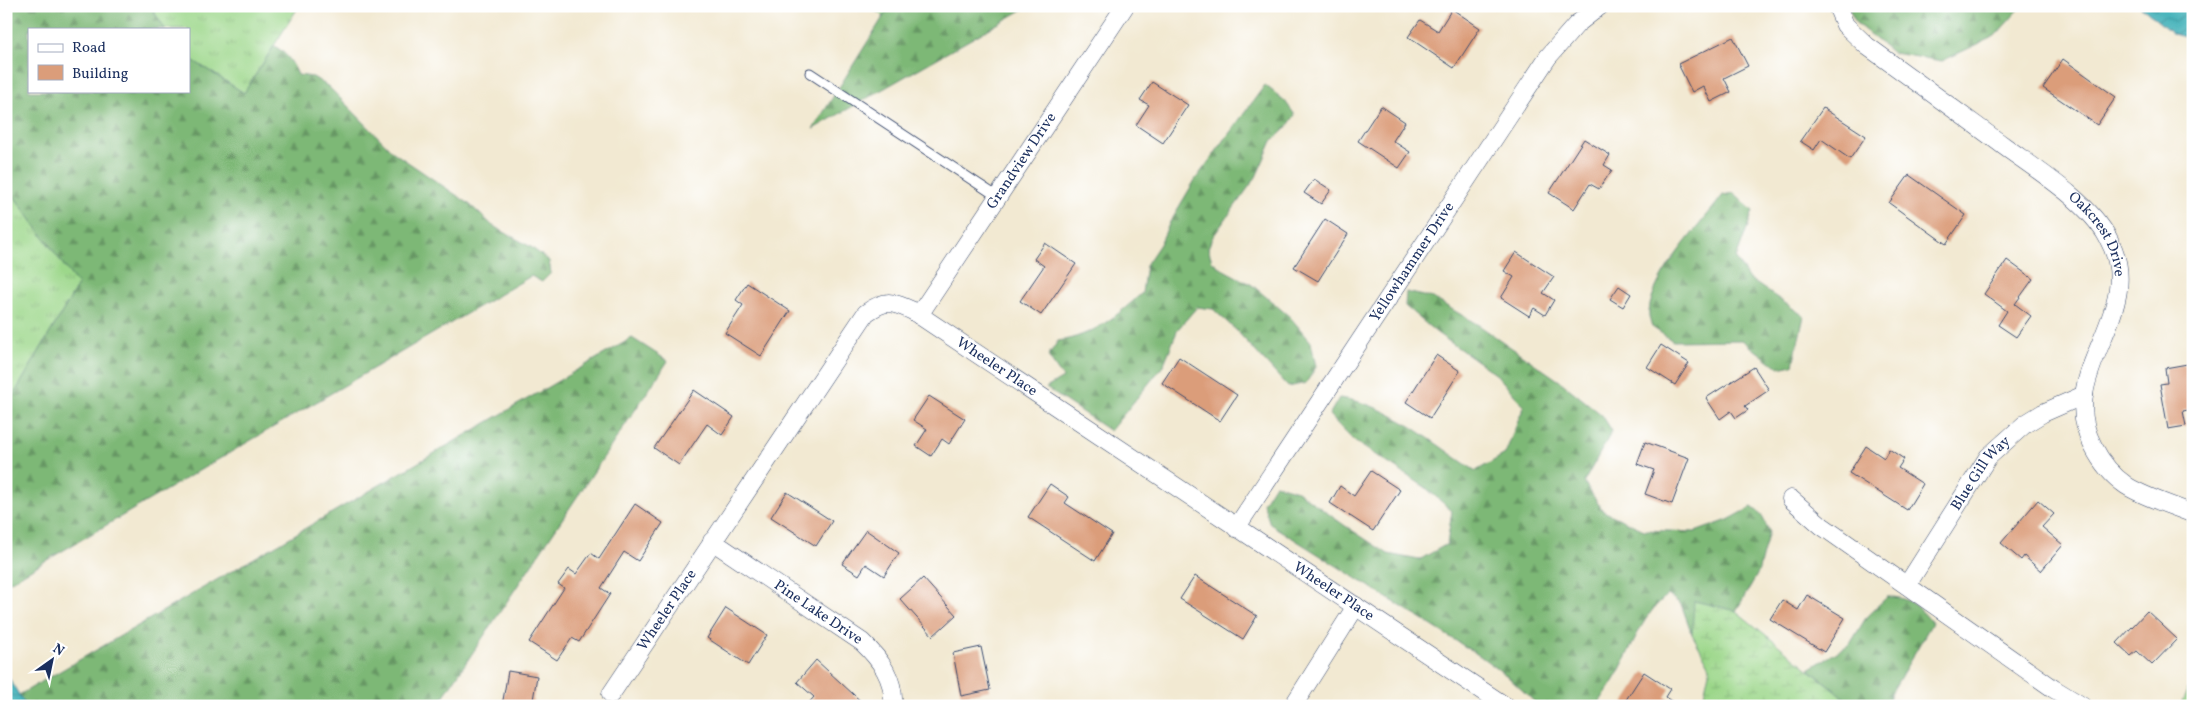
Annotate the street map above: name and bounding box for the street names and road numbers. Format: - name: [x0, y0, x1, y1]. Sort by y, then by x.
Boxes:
- street label: Grandview Drive: [982, 108, 1062, 214]
- street label: Oakcrest Drive: [2063, 187, 2129, 277]
- street label: Yellowhammer Drive: [1365, 198, 1460, 326]
- street label: Wheeler Place: [952, 332, 1041, 402]
- street label: Blue Gill Way: [1946, 431, 2015, 515]
- street label: Wheeler Place: [1289, 557, 1378, 626]
- street label: Wheeler Place: [632, 565, 702, 655]
- street label: Pine Lake Drive: [770, 575, 867, 650]

